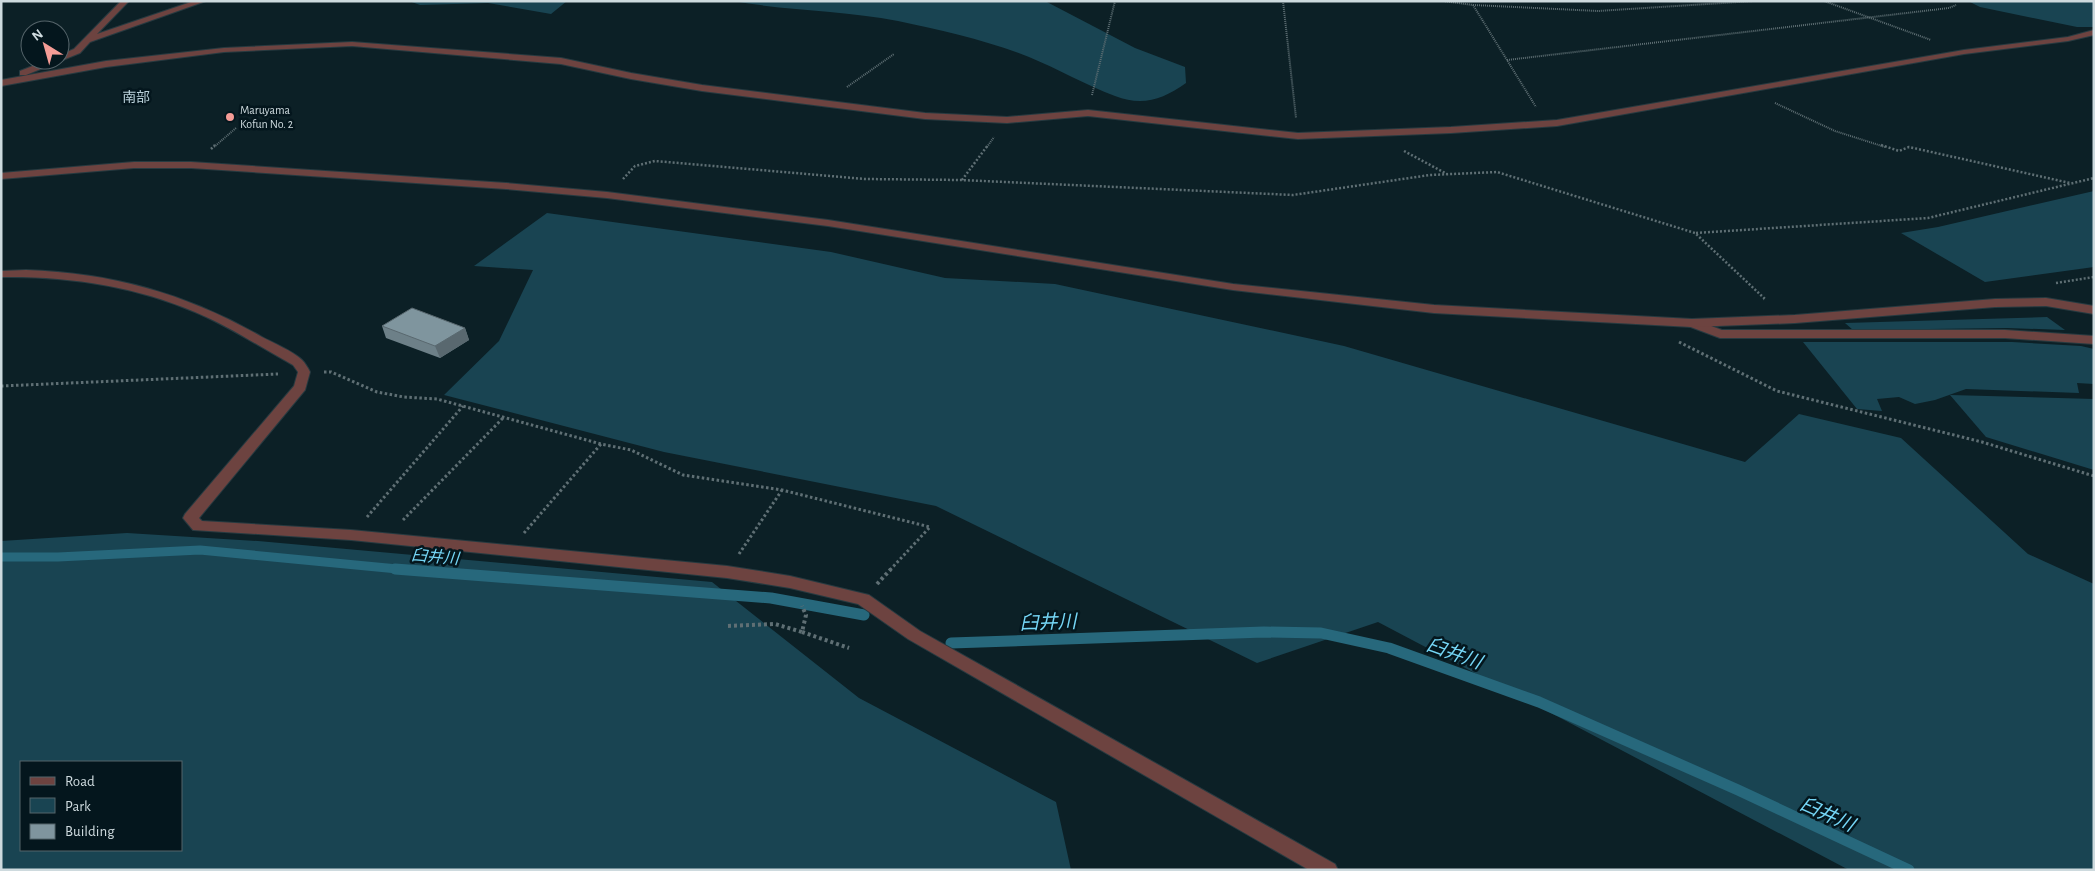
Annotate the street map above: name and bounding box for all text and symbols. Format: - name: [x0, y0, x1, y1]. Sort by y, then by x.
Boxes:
- north arrow: [20, 20, 70, 70]
- text: N: [30, 27, 46, 44]
- district label: 南部: [122, 90, 150, 105]
- place label: Maruyama Kofun No. 2: [240, 104, 294, 130]
- marker: Maruyama Kofun No. 2: [224, 111, 236, 123]
- water label: 臼井川: [410, 546, 462, 567]
- water label: 臼井川: [1019, 611, 1079, 633]
- water label: 臼井川: [1424, 634, 1486, 673]
- legend: [20, 761, 182, 851]
- text: Road: [65, 774, 95, 789]
- water label: 臼井川: [1797, 794, 1859, 836]
- text: Park: [65, 799, 91, 814]
- text: Building: [65, 824, 115, 839]

